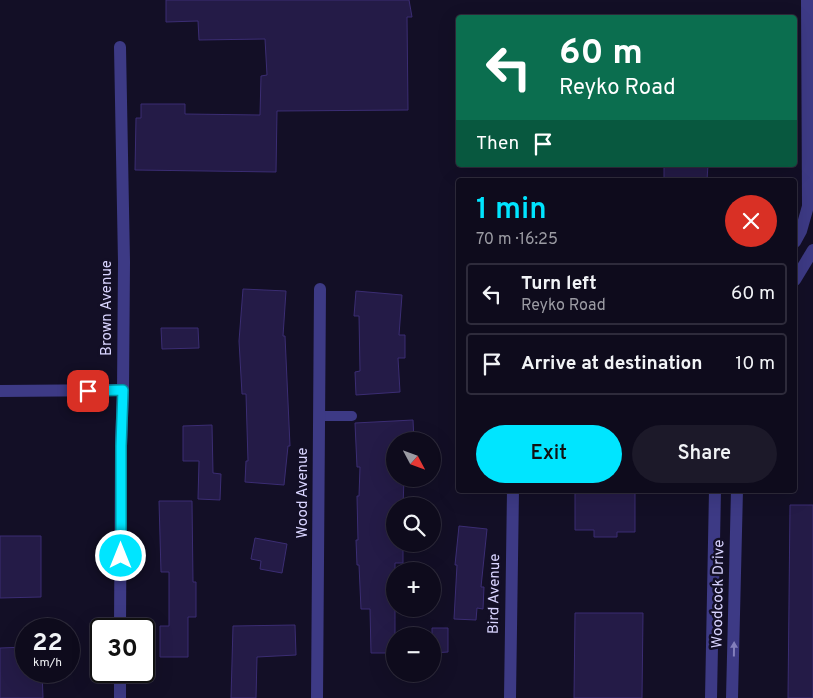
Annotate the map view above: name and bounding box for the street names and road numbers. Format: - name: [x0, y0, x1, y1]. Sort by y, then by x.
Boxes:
- street label: Brown Avenue: [98, 260, 117, 356]
- street label: Wood Avenue: [294, 447, 313, 539]
- street label: Woodcock Drive: [709, 539, 729, 649]
- street label: Bird Avenue: [485, 554, 505, 634]

